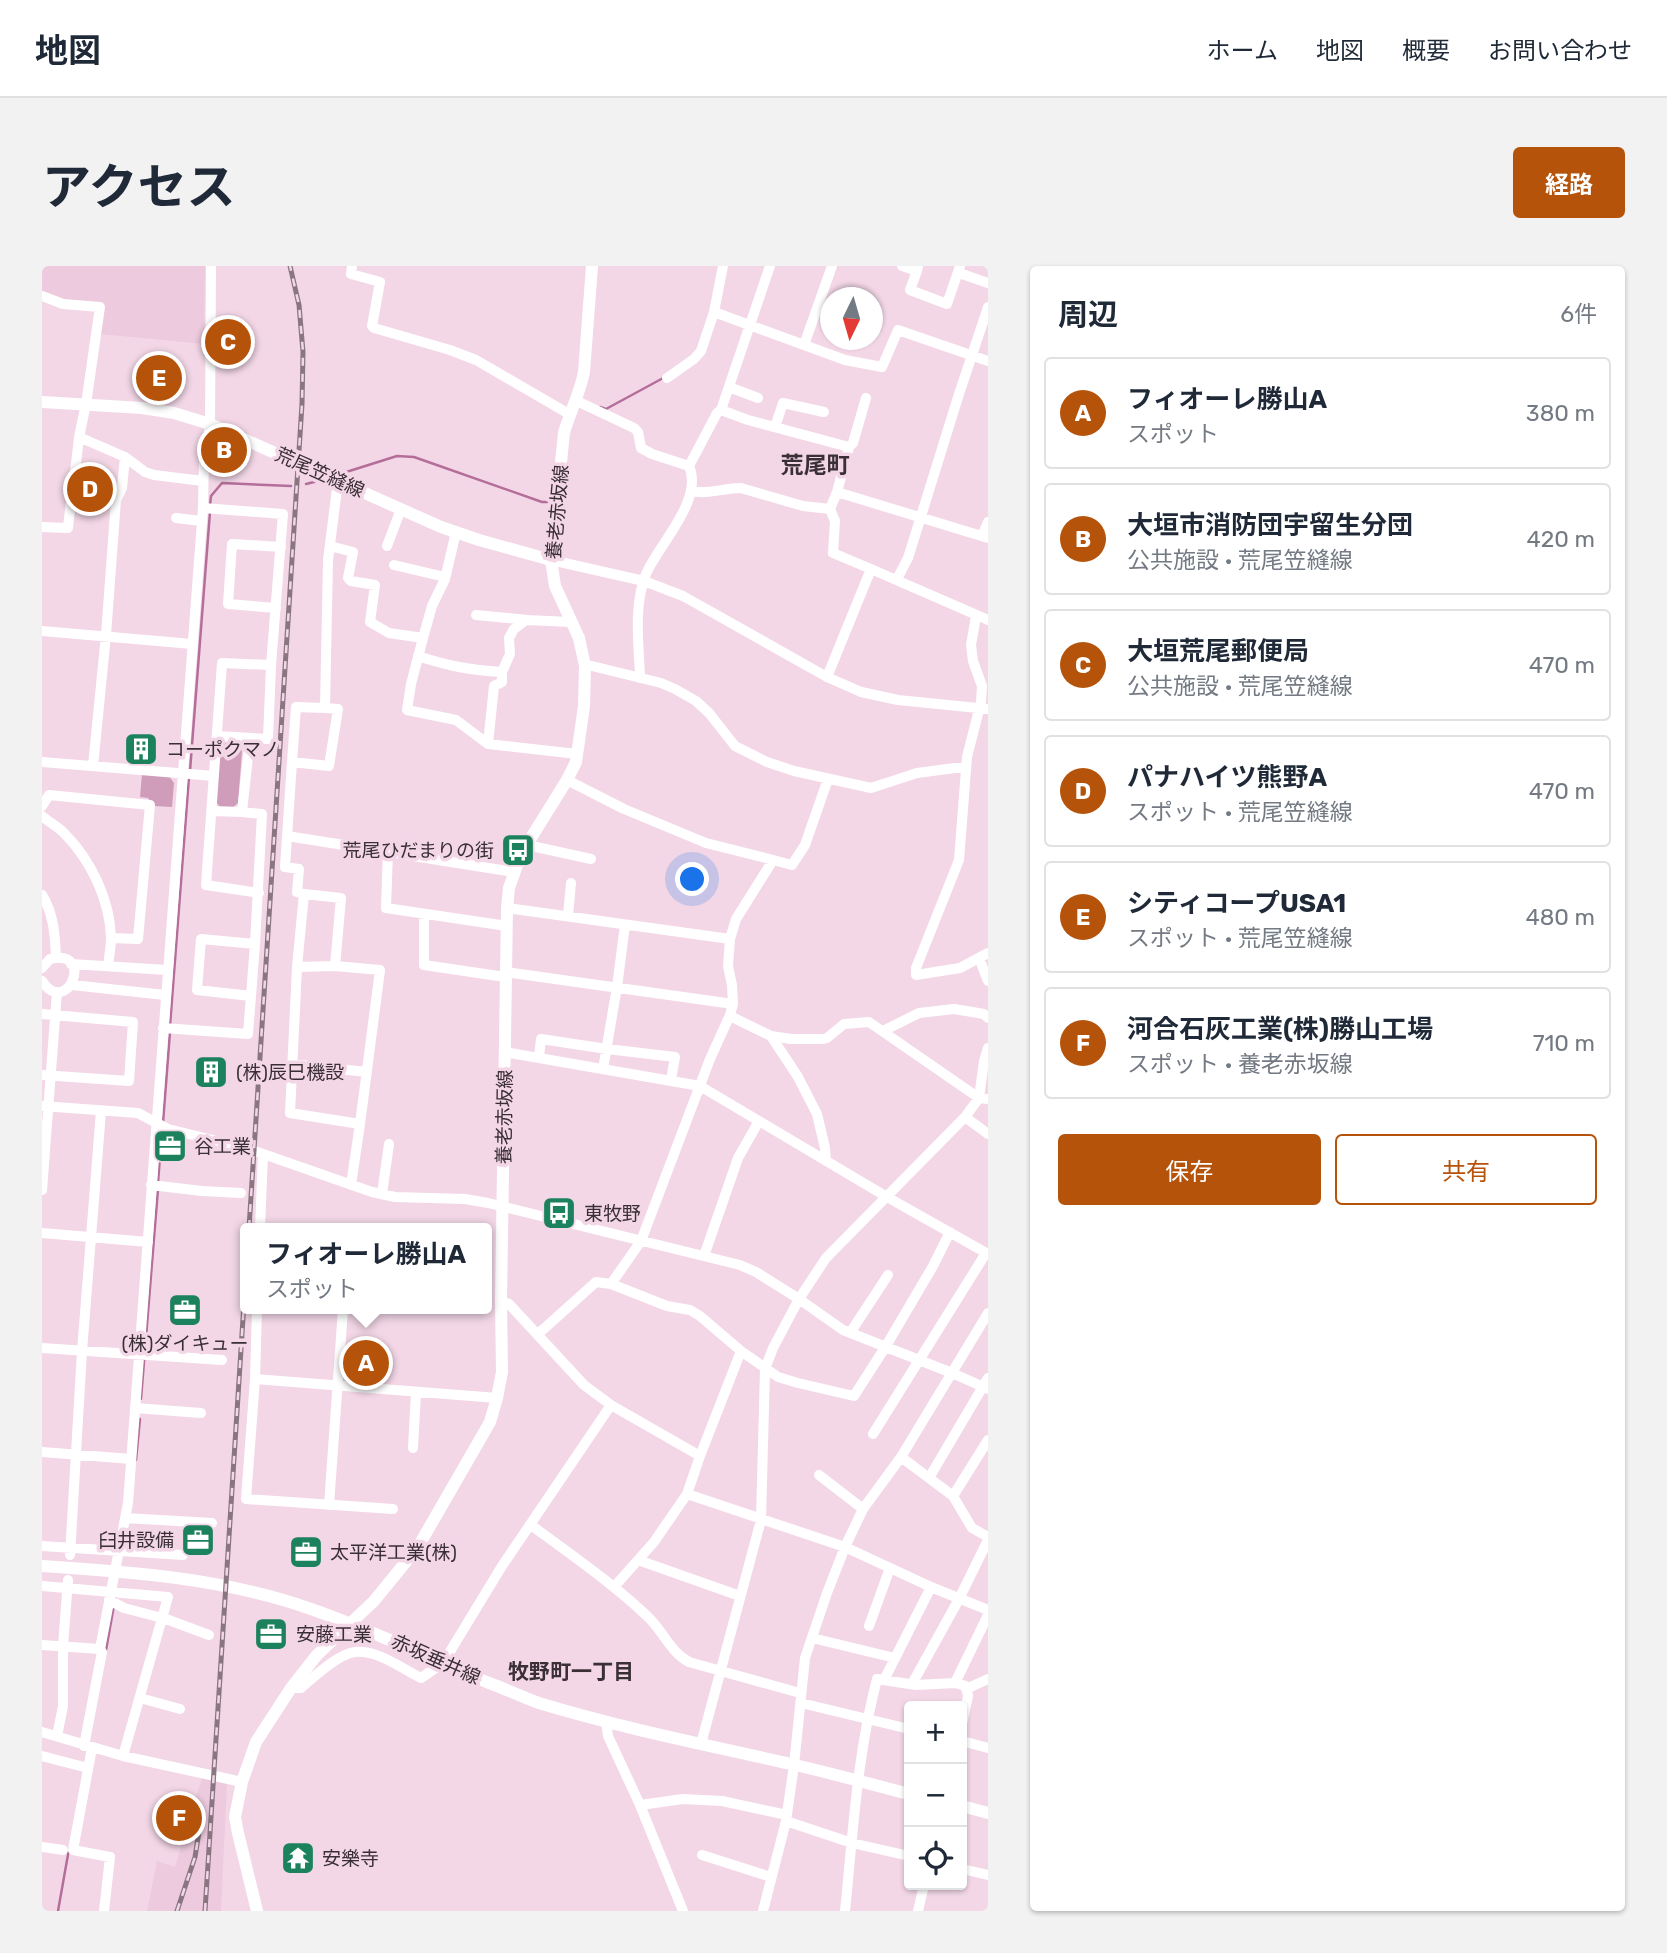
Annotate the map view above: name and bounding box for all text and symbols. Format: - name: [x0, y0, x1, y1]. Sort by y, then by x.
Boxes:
- text: 地図: [35, 31, 101, 70]
- text: ホーム: [1207, 37, 1278, 65]
- text: 地図: [1316, 37, 1364, 65]
- text: 概要: [1402, 37, 1450, 65]
- text: お問い合わせ: [1488, 37, 1632, 65]
- button: 経路: [1513, 147, 1625, 218]
- text: アクセス: [42, 158, 236, 216]
- north arrow: [820, 287, 883, 350]
- text: 周辺: [1058, 297, 1118, 333]
- text: 6件: [1560, 300, 1597, 328]
- pin: C: [205, 316, 251, 368]
- pin: E: [136, 352, 182, 404]
- text: フィオーレ勝山A: [1127, 384, 1327, 415]
- text: A: [1075, 399, 1091, 427]
- text: 380 m: [1526, 399, 1595, 427]
- text: スポット: [1127, 420, 1219, 448]
- pin: B: [201, 424, 247, 476]
- street label: 荒尾笠縫線: [272, 443, 368, 502]
- district label: 荒尾町: [781, 451, 850, 479]
- pin: D: [67, 463, 113, 515]
- street label: 養老赤坂線: [542, 464, 573, 560]
- text: 大垣市消防団宇留生分団: [1127, 510, 1413, 541]
- text: B: [1075, 525, 1091, 553]
- text: 420 m: [1527, 525, 1595, 553]
- text: 公共施設 · 荒尾笠縫線: [1127, 546, 1353, 574]
- text: 大垣荒尾郵便局: [1127, 636, 1309, 667]
- text: C: [1075, 651, 1091, 679]
- text: 470 m: [1529, 651, 1595, 679]
- text: 公共施設 · 荒尾笠縫線: [1127, 672, 1353, 700]
- building icon: コーポクマノ: [122, 730, 160, 768]
- place label: コーポクマノ: [166, 738, 279, 761]
- text: パナハイツ熊野A: [1127, 762, 1327, 793]
- text: D: [1075, 777, 1091, 805]
- text: 470 m: [1529, 777, 1595, 805]
- text: スポット · 荒尾笠縫線: [1127, 798, 1353, 826]
- bus stop icon: 荒尾ひだまりの街: [499, 831, 537, 869]
- place label: 荒尾ひだまりの街: [342, 839, 494, 862]
- your location: [675, 862, 709, 896]
- text: シティコープUSA1: [1127, 888, 1346, 919]
- text: E: [1076, 903, 1090, 931]
- text: 480 m: [1525, 903, 1595, 931]
- text: スポット · 荒尾笠縫線: [1127, 924, 1353, 952]
- text: 河合石灰工業(株)勝山工場: [1127, 1014, 1433, 1045]
- text: F: [1076, 1029, 1090, 1057]
- text: 710 m: [1533, 1029, 1595, 1057]
- text: スポット · 養老赤坂線: [1127, 1050, 1353, 1078]
- building icon: (株)辰巳機設: [192, 1053, 230, 1091]
- place label: (株)辰巳機設: [236, 1061, 344, 1084]
- street label: 養老赤坂線: [492, 1069, 517, 1165]
- office icon: 谷工業: [151, 1127, 189, 1165]
- button: 保存: [1058, 1134, 1321, 1205]
- button: 共有: [1335, 1134, 1597, 1205]
- place label: 谷工業: [194, 1135, 251, 1158]
- bus stop icon: 東牧野: [540, 1194, 578, 1232]
- place label: 東牧野: [584, 1202, 641, 1225]
- popup: [240, 1223, 492, 1314]
- text: フィオーレ勝山A: [266, 1239, 466, 1270]
- text: スポット: [266, 1275, 358, 1303]
- office icon: (株)ダイキュー: [166, 1291, 204, 1329]
- place label: (株)ダイキュー: [122, 1332, 248, 1355]
- pin: A: [343, 1337, 389, 1389]
- office icon: 臼井設備: [179, 1521, 217, 1559]
- place label: 臼井設備: [98, 1529, 174, 1552]
- office icon: 太平洋工業(株): [287, 1533, 325, 1571]
- place label: 太平洋工業(株): [330, 1541, 457, 1564]
- office icon: 安藤工業: [252, 1615, 290, 1653]
- place label: 安藤工業: [296, 1623, 372, 1646]
- street label: 赤坂垂井線: [388, 1630, 484, 1689]
- district label: 牧野町一丁目: [508, 1659, 634, 1684]
- map controls: [904, 1701, 967, 1890]
- button: +: [904, 1701, 967, 1764]
- button: −: [904, 1764, 967, 1827]
- pin: F: [156, 1792, 202, 1844]
- button: locate: [904, 1827, 967, 1890]
- temple icon: 安樂寺: [279, 1839, 317, 1877]
- place label: 安樂寺: [322, 1847, 379, 1870]

